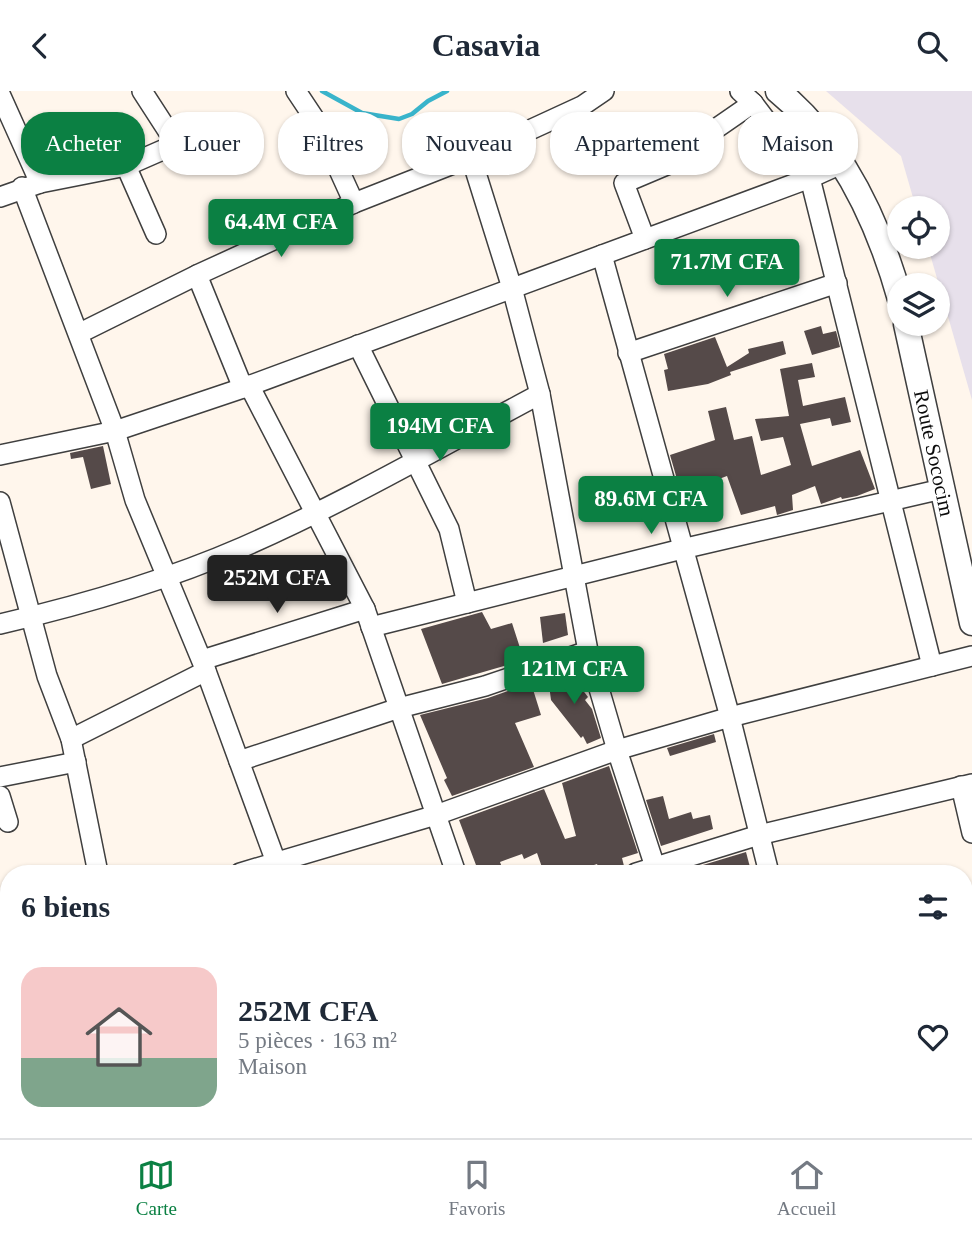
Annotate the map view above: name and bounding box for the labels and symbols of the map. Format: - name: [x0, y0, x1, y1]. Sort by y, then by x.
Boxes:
- pin: 64.4M CFA: [201, 199, 361, 259]
- pin: 71.7M CFA: [647, 239, 807, 299]
- street label: Route Sococim: [909, 387, 959, 519]
- pin: 194M CFA: [368, 403, 512, 463]
- pin: 89.6M CFA: [571, 477, 731, 536]
- pin: 252M CFA: [205, 555, 349, 615]
- pin: 121M CFA: [502, 647, 646, 706]

